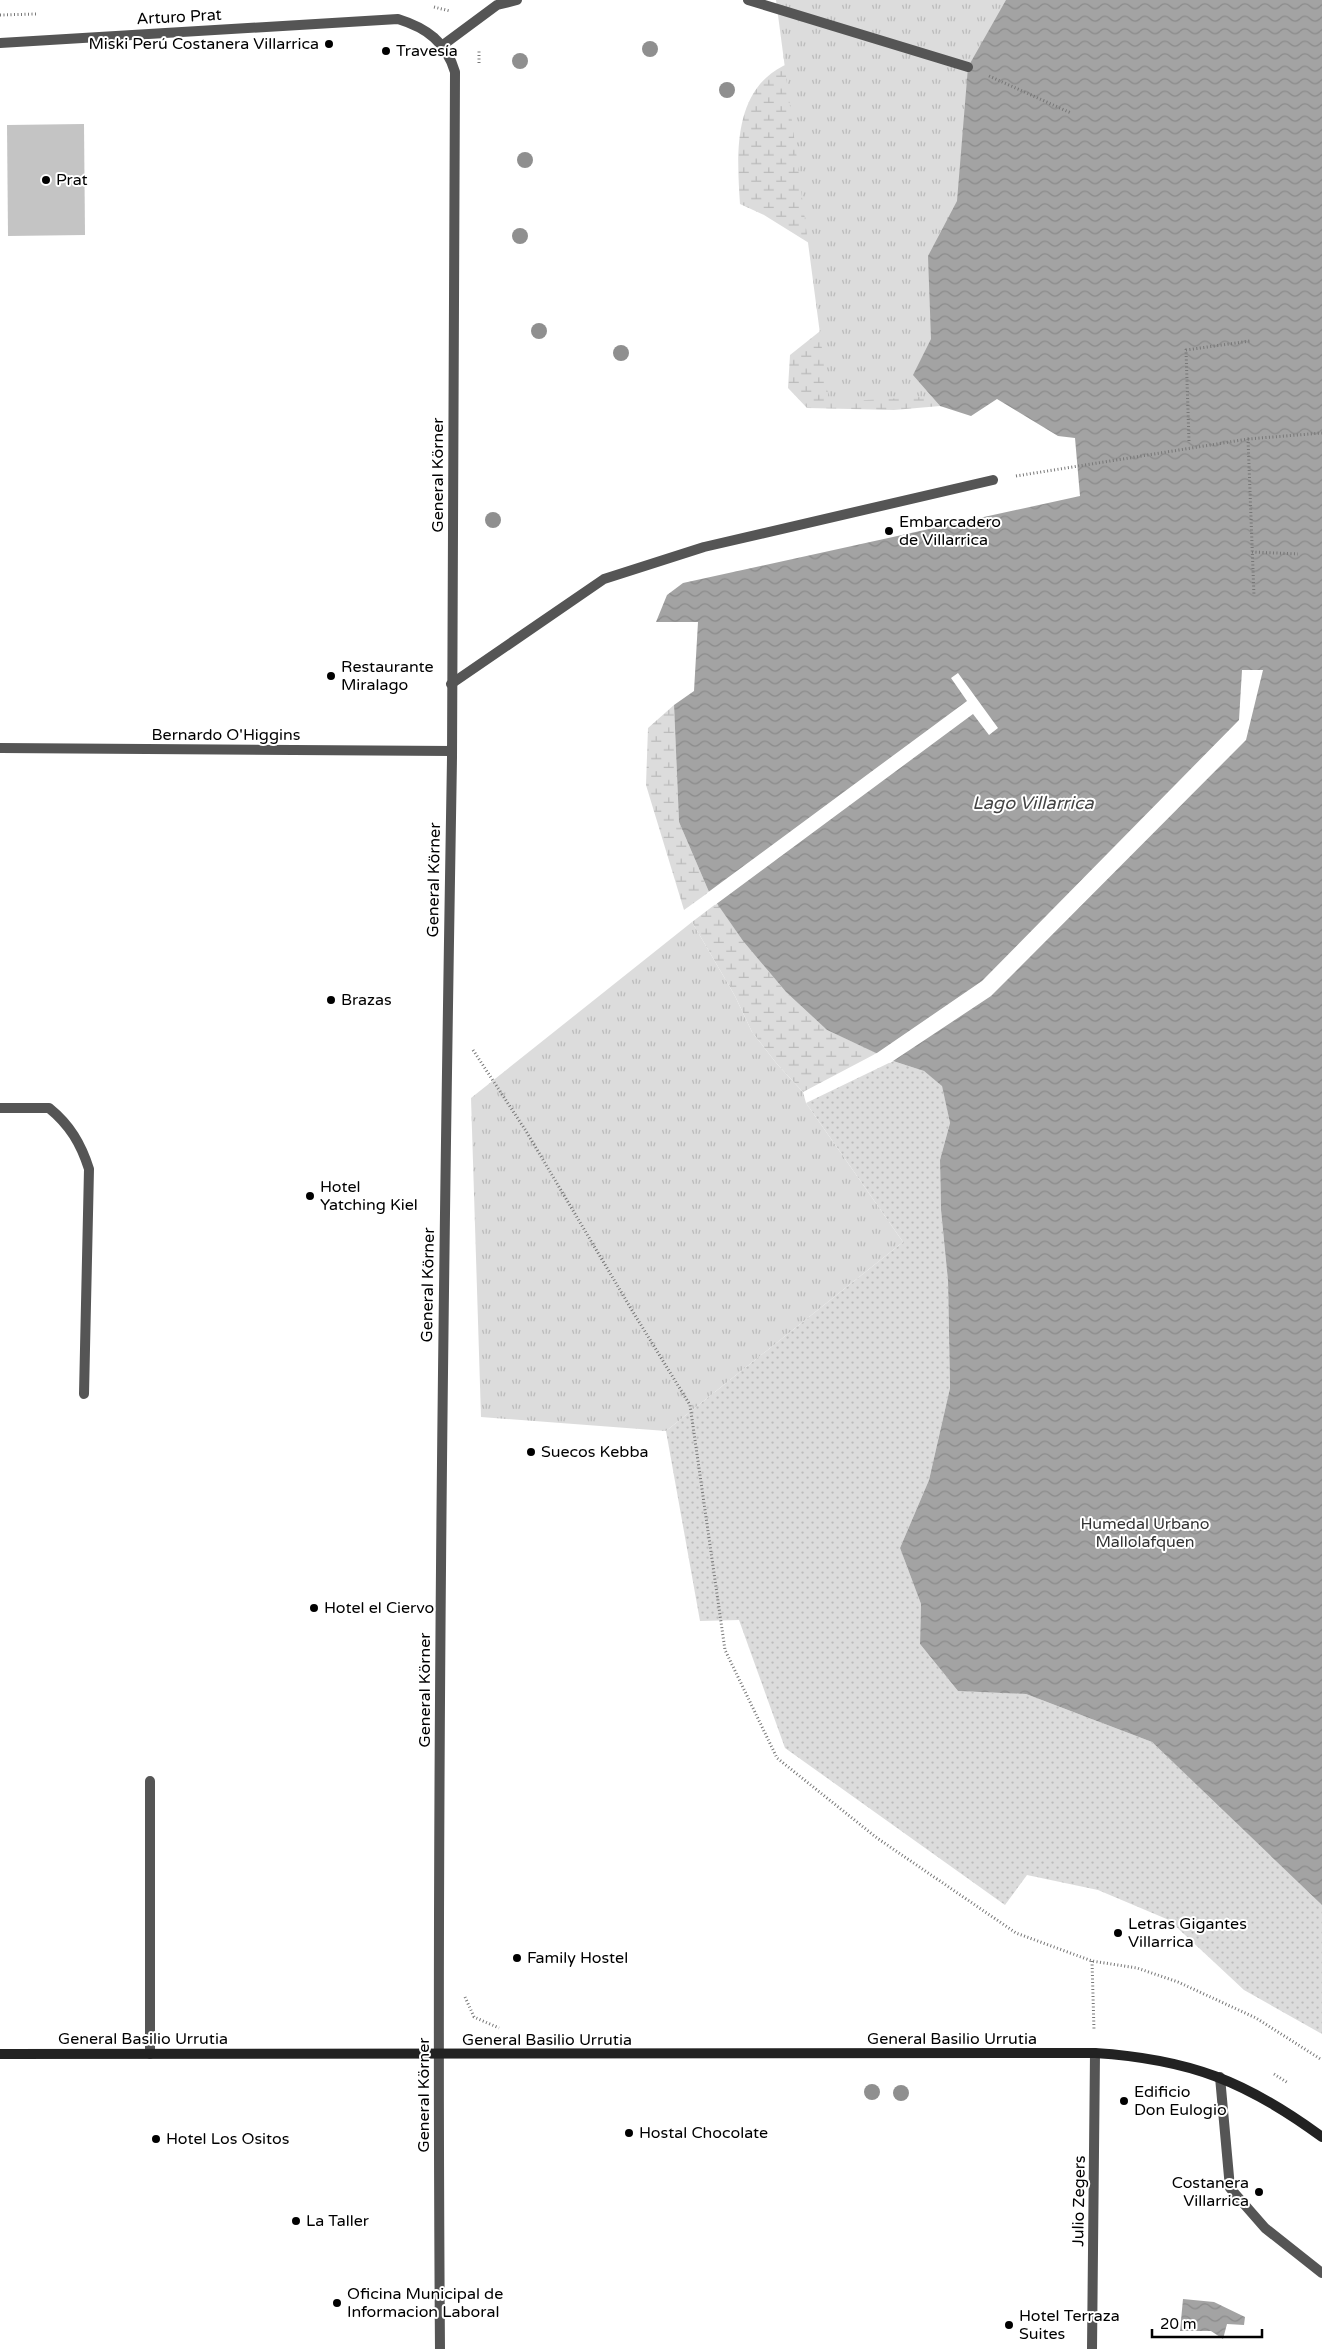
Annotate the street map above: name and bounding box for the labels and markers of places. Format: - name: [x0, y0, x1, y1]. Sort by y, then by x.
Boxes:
- place label: Miski Perú Costanera Villarrica: [89, 34, 319, 54]
- marker: Miski Perú Costanera Villarrica: [323, 38, 335, 50]
- place label: Travesía: [396, 41, 458, 61]
- marker: Travesía: [380, 45, 392, 57]
- place label: Prat: [56, 170, 88, 190]
- marker: Prat: [40, 174, 52, 186]
- place label: Embarcadero de Villarrica: [899, 512, 1001, 550]
- marker: Embarcadero de Villarrica: [883, 525, 895, 537]
- place label: Restaurante Miralago: [341, 657, 434, 695]
- marker: Restaurante Miralago: [325, 670, 337, 682]
- place label: Brazas: [341, 990, 392, 1010]
- marker: Brazas: [325, 994, 337, 1006]
- place label: Hotel Yatching Kiel: [320, 1177, 418, 1215]
- marker: Hotel Yatching Kiel: [304, 1190, 316, 1202]
- place label: Suecos Kebba: [541, 1442, 649, 1462]
- marker: Suecos Kebba: [525, 1446, 537, 1458]
- place label: Hotel el Ciervo: [324, 1598, 434, 1618]
- marker: Hotel el Ciervo: [308, 1602, 320, 1614]
- place label: Letras Gigantes Villarrica: [1128, 1914, 1247, 1952]
- marker: Letras Gigantes Villarrica: [1112, 1927, 1124, 1939]
- place label: Family Hostel: [527, 1948, 628, 1968]
- marker: Family Hostel: [511, 1952, 523, 1964]
- place label: Edificio Don Eulogio: [1134, 2082, 1227, 2120]
- marker: Edificio Don Eulogio: [1118, 2095, 1130, 2107]
- place label: Hostal Chocolate: [639, 2123, 768, 2143]
- marker: Hostal Chocolate: [623, 2127, 635, 2139]
- place label: Hotel Los Ositos: [166, 2129, 289, 2149]
- marker: Hotel Los Ositos: [150, 2133, 162, 2145]
- place label: Costanera Villarrica: [1172, 2173, 1249, 2211]
- marker: Costanera Villarrica: [1253, 2186, 1265, 2198]
- place label: La Taller: [306, 2211, 370, 2231]
- marker: La Taller: [290, 2215, 302, 2227]
- place label: Oficina Municipal de Informacion Laboral: [347, 2284, 503, 2322]
- marker: Oficina Municipal de Informacion Laboral: [331, 2297, 343, 2309]
- place label: Hotel Terraza Suites: [1019, 2306, 1120, 2344]
- marker: Hotel Terraza Suites: [1003, 2319, 1015, 2331]

